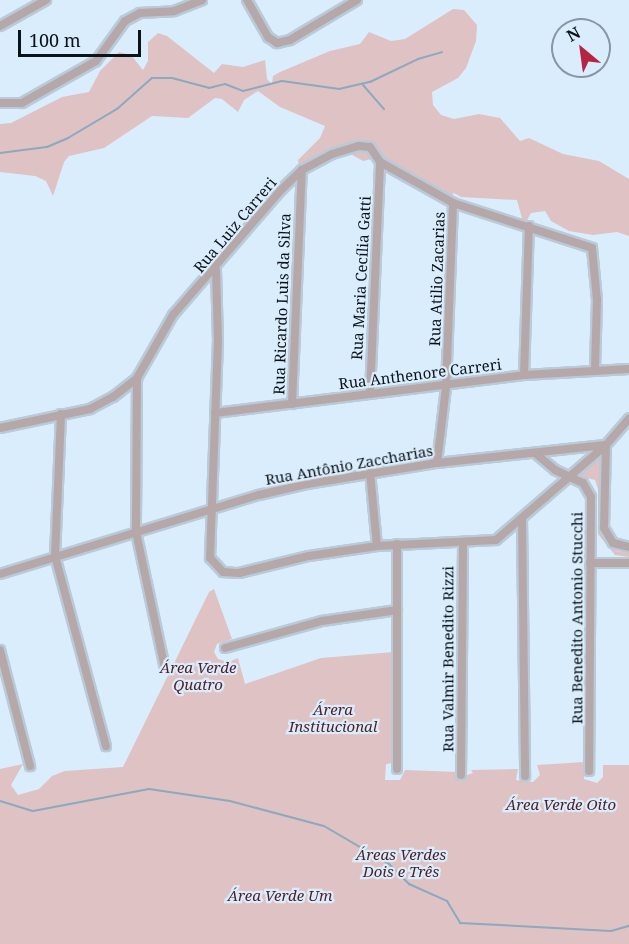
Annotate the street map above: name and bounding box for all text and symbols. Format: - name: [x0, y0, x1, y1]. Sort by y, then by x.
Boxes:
- scale bar: [21, 18, 144, 56]
- north arrow: [551, 18, 611, 78]
- text: N: [562, 21, 584, 47]
- text: 100 m: [29, 28, 81, 52]
- street label: Rua Luiz Carreri: [190, 174, 280, 276]
- street label: Rua Maria Cecília Gatti: [348, 196, 374, 360]
- street label: Rua Atilio Zacarias: [426, 211, 448, 347]
- street label: Rua Ricardo Luis da Silva: [270, 213, 294, 395]
- street label: Rua Anthenore Carreri: [338, 355, 502, 393]
- street label: Rua Antônio Zaccharias: [264, 441, 434, 489]
- street label: Rua Benedito Antonio Stucchi: [568, 512, 586, 724]
- street label: Rua Valmir Benedito Rizzi: [439, 566, 457, 752]
- park label: Área Verde Quatro: [160, 658, 236, 693]
- park label: Árera Institucional: [289, 700, 377, 735]
- park label: Área Verde Oito: [506, 796, 616, 814]
- park label: Áreas Verdes Dois e Três: [356, 845, 446, 880]
- park label: Área Verde Um: [228, 887, 332, 905]

